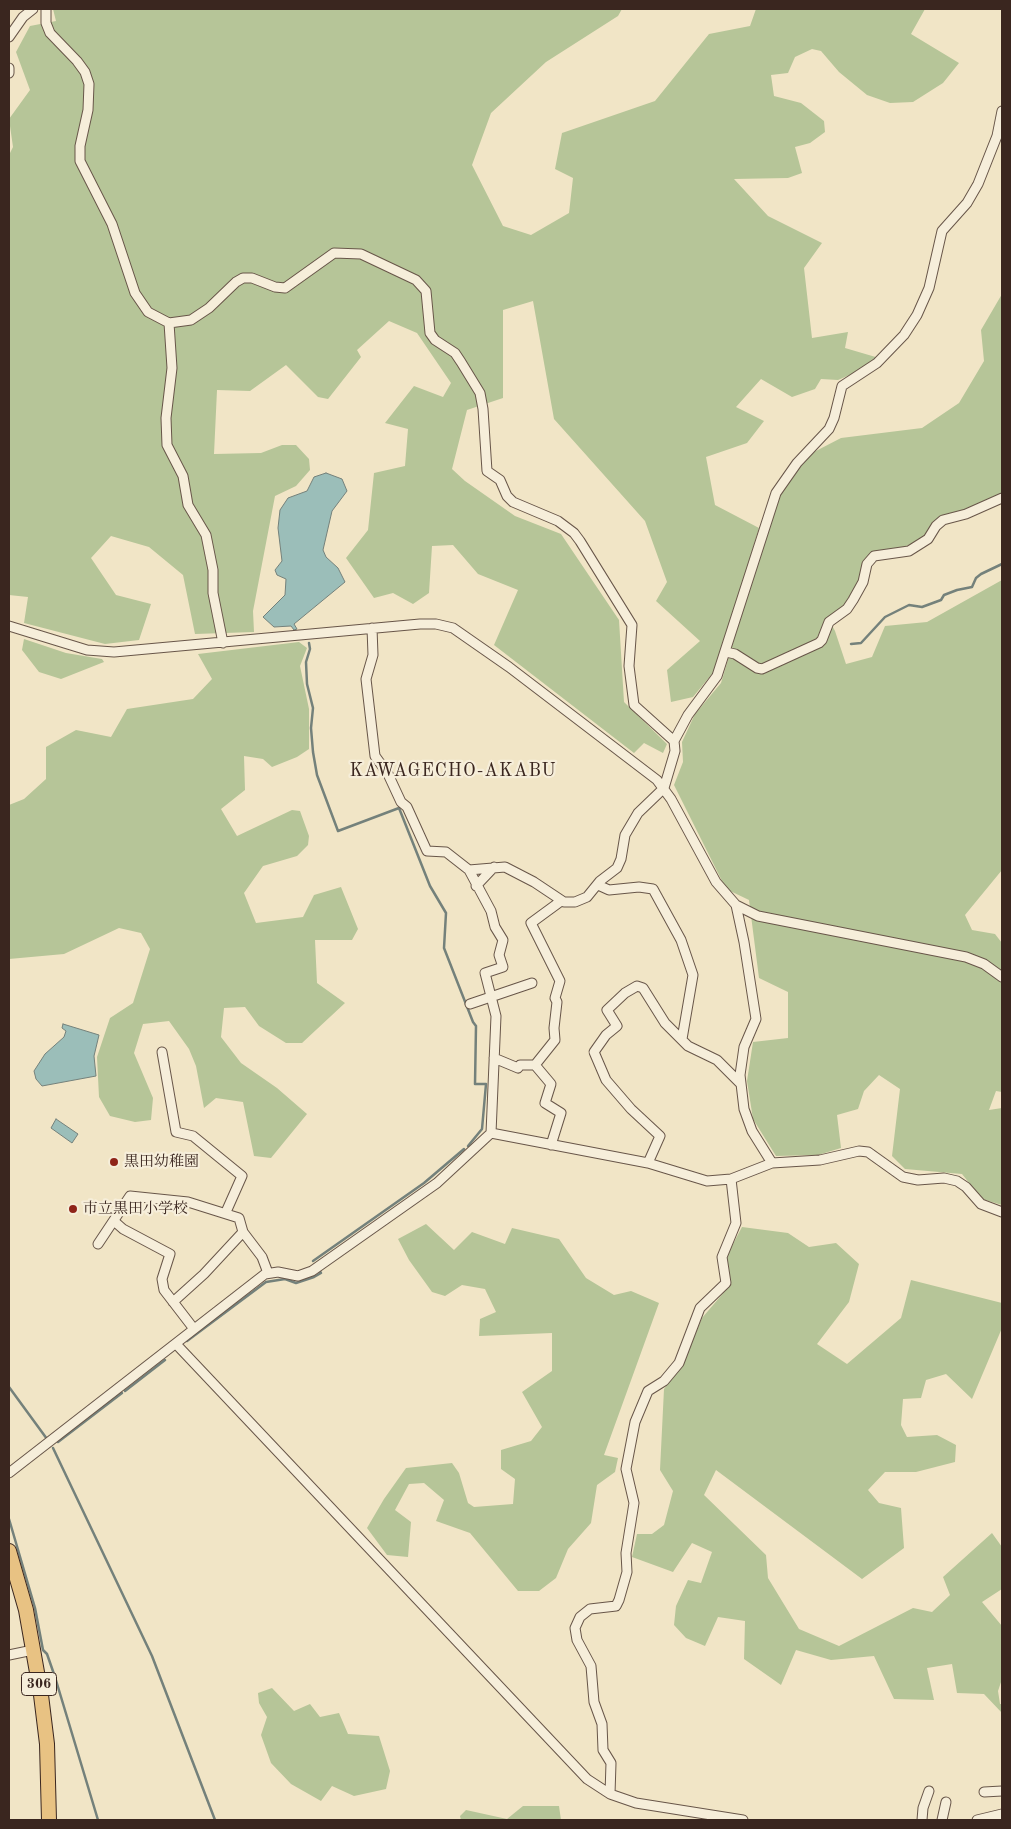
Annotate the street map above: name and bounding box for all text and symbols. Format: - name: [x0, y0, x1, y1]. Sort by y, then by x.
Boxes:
- district label: KAWAGECHO-AKABU: [348, 760, 558, 782]
- place label: 黒田幼稚園: [124, 1153, 199, 1171]
- marker: 黒田幼稚園: [108, 1156, 120, 1168]
- place label: 市立黒田小学校: [83, 1200, 188, 1218]
- marker: 市立黒田小学校: [67, 1203, 79, 1215]
- road number: 306: [22, 1672, 56, 1696]

